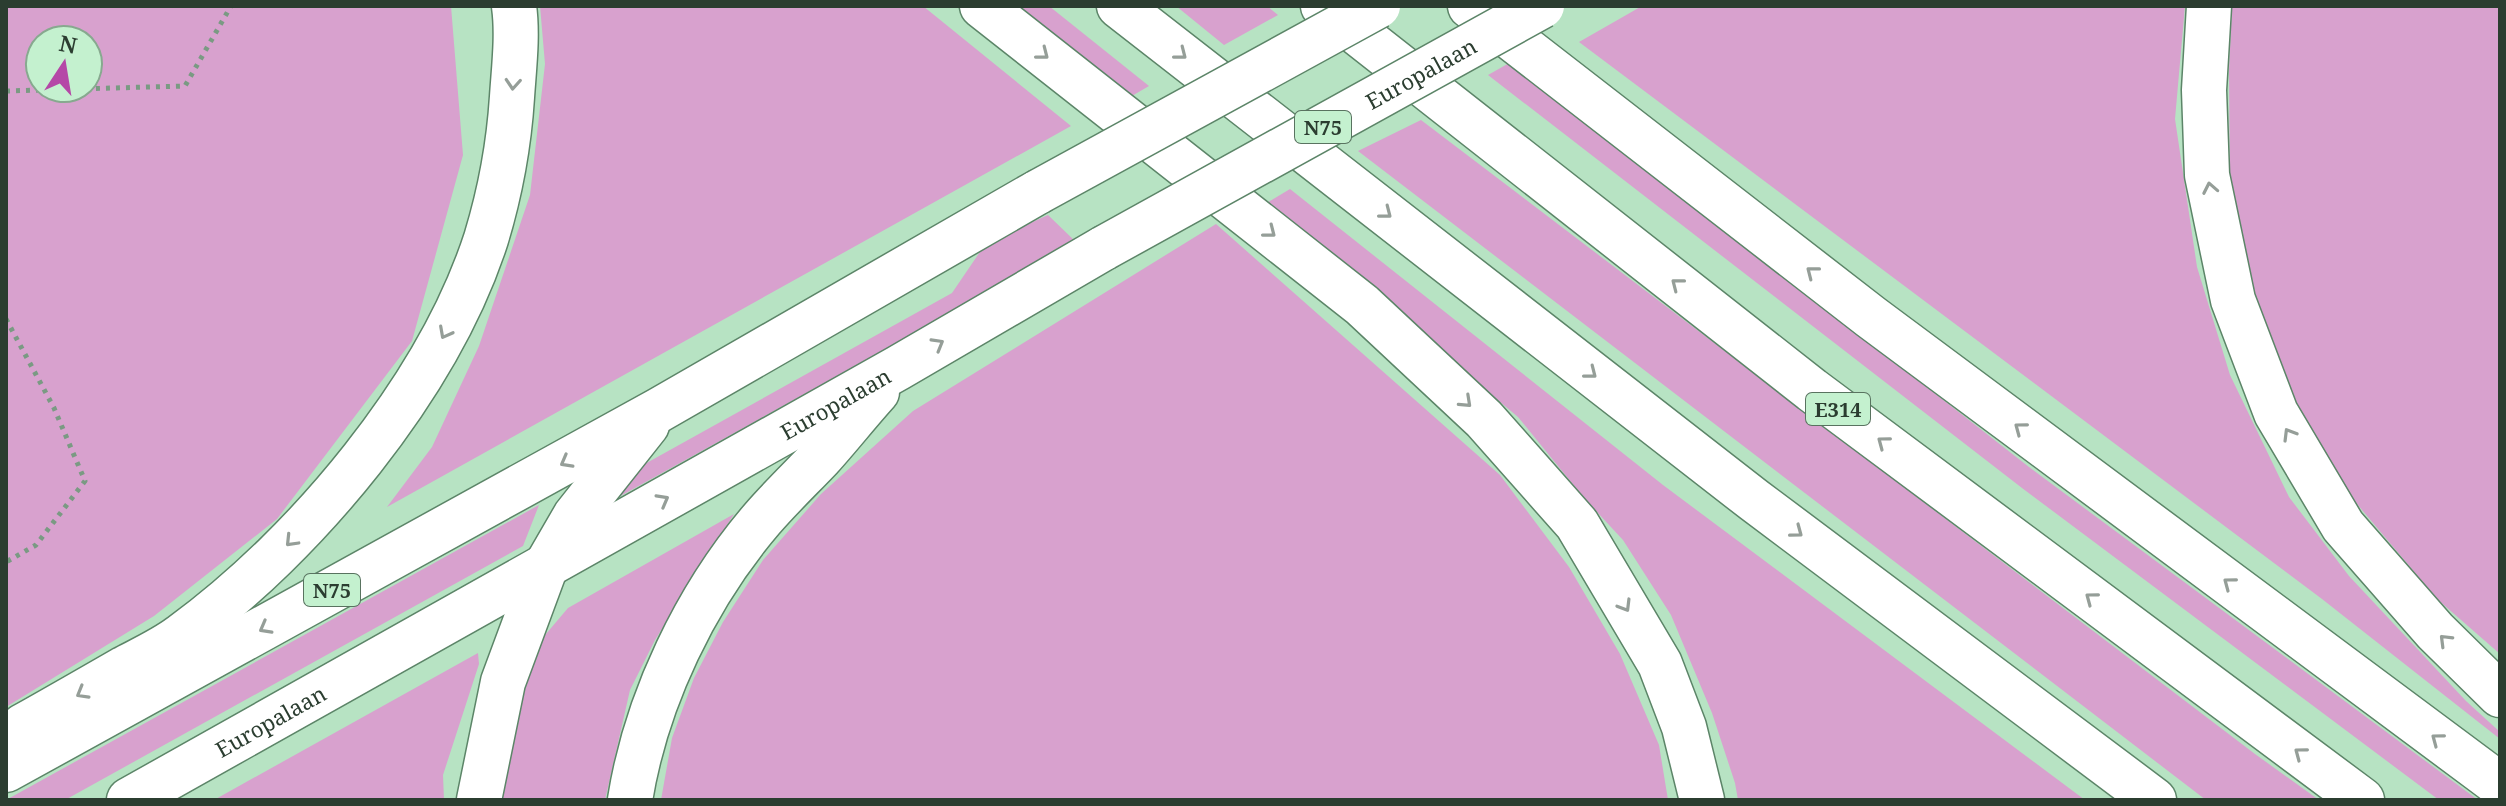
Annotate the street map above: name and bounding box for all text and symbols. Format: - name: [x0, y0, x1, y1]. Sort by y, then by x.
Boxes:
- north arrow: [24, 24, 104, 104]
- text: N: [57, 27, 80, 60]
- street label: Europalaan: [1360, 30, 1482, 116]
- one-way arrow: [1172, 44, 1187, 58]
- one-way arrow: [1034, 45, 1049, 59]
- one-way arrow: [505, 78, 522, 91]
- road number: N75: [1295, 111, 1351, 143]
- one-way arrow: [2202, 181, 2219, 195]
- one-way arrow: [1377, 204, 1392, 218]
- one-way arrow: [1261, 223, 1276, 237]
- one-way arrow: [1807, 267, 1821, 281]
- one-way arrow: [1671, 279, 1686, 293]
- one-way arrow: [440, 324, 455, 339]
- one-way arrow: [929, 338, 944, 354]
- street label: Europalaan: [774, 360, 896, 446]
- one-way arrow: [1582, 363, 1596, 378]
- one-way arrow: [1457, 393, 1471, 408]
- road number: E314: [1806, 393, 1870, 425]
- one-way arrow: [2014, 424, 2029, 438]
- one-way arrow: [2283, 428, 2298, 443]
- one-way arrow: [1877, 438, 1892, 452]
- one-way arrow: [560, 452, 574, 467]
- one-way arrow: [654, 494, 669, 510]
- one-way arrow: [1788, 522, 1803, 537]
- one-way arrow: [286, 532, 300, 546]
- road number: N75: [304, 574, 360, 606]
- one-way arrow: [2223, 579, 2238, 593]
- one-way arrow: [2085, 593, 2100, 607]
- one-way arrow: [1615, 597, 1631, 612]
- one-way arrow: [259, 618, 273, 633]
- one-way arrow: [2440, 635, 2454, 649]
- street label: Europalaan: [209, 678, 331, 764]
- one-way arrow: [76, 683, 91, 699]
- one-way arrow: [2432, 734, 2446, 748]
- one-way arrow: [2294, 749, 2308, 763]

